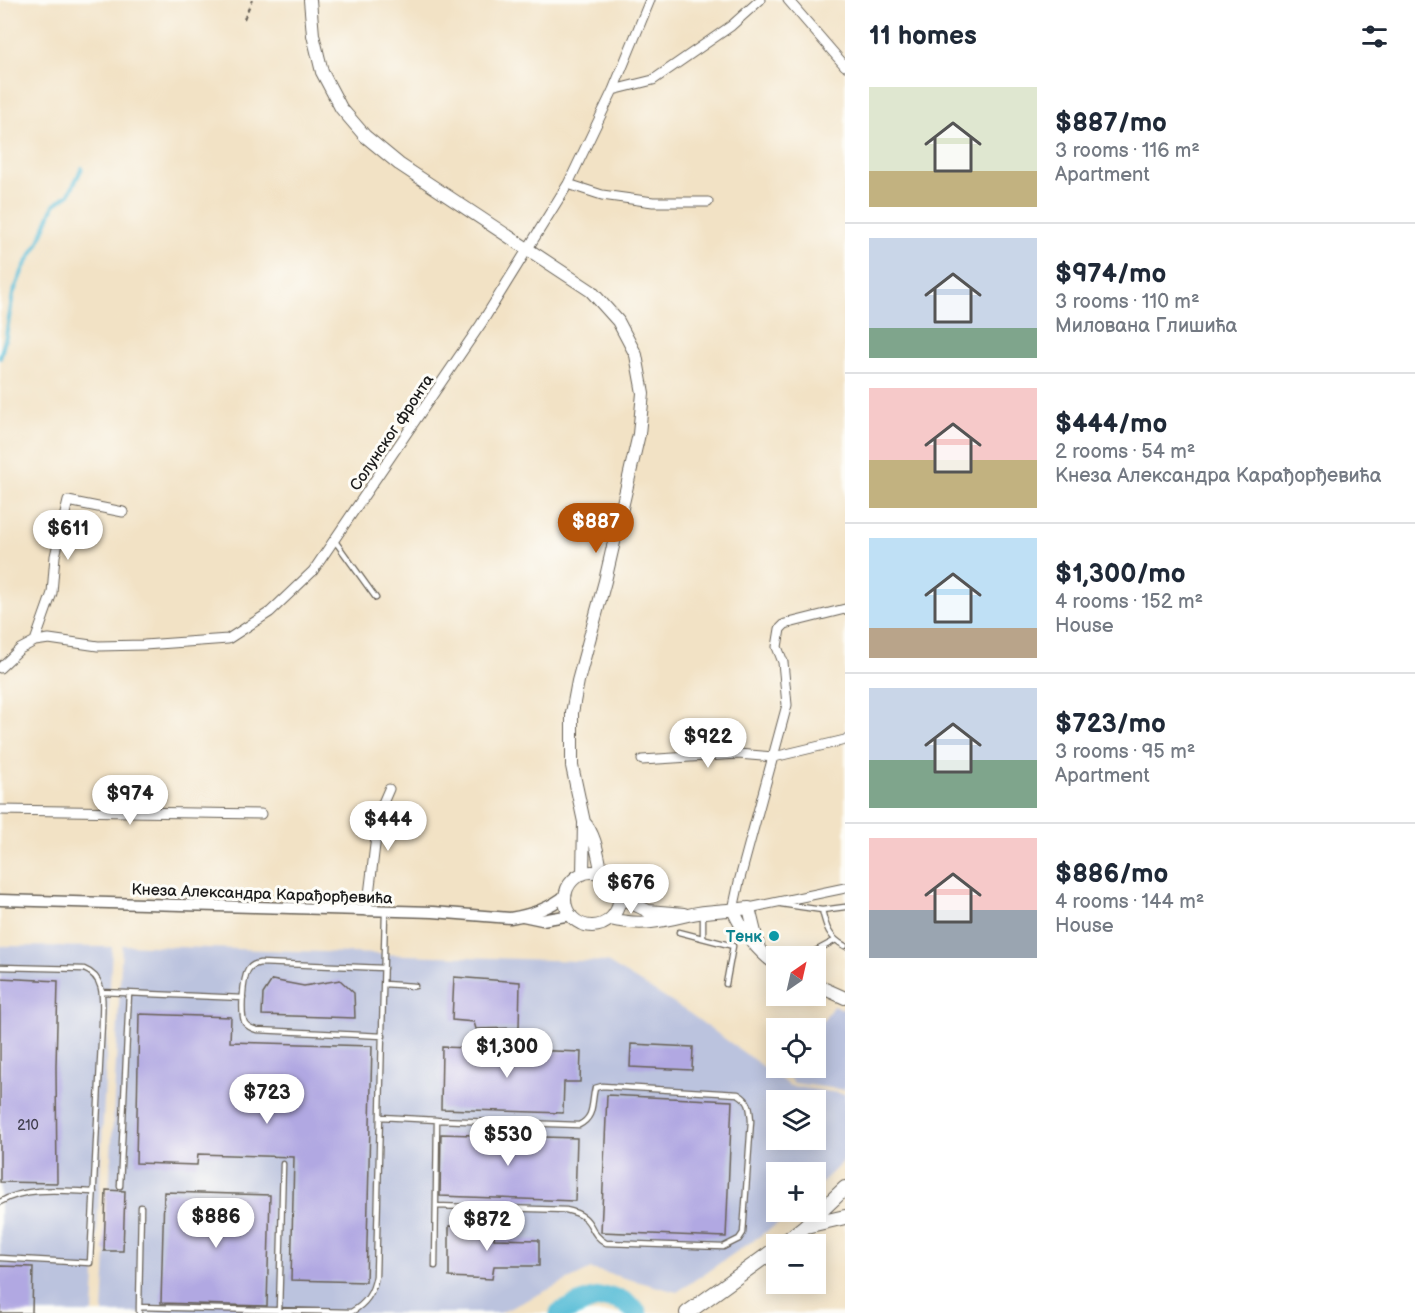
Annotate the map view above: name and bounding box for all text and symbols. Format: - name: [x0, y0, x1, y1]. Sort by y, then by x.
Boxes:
- icon: filters: [1358, 20, 1391, 53]
- text: 11 homes: [869, 21, 977, 52]
- text: $887/mo: [1055, 108, 1167, 139]
- icon: home: [917, 111, 989, 183]
- text: 3 rooms · 116 m²: [1055, 139, 1200, 163]
- text: Apartment: [1055, 163, 1150, 187]
- text: $974/mo: [1055, 259, 1166, 290]
- icon: home: [917, 262, 989, 334]
- text: 3 rooms · 110 m²: [1055, 290, 1200, 314]
- text: Милована Глишића: [1055, 314, 1237, 338]
- street label: Солунског фронта: [346, 371, 438, 495]
- text: $444/mo: [1055, 409, 1167, 440]
- icon: home: [917, 412, 989, 484]
- text: 2 rooms · 54 m²: [1055, 440, 1195, 464]
- text: Кнеза Александра Карађорђевића: [1055, 464, 1382, 488]
- pin: $887: [560, 503, 632, 554]
- pin: $611: [32, 510, 104, 561]
- text: $887: [572, 510, 620, 534]
- text: $611: [47, 517, 89, 541]
- text: $1,300/mo: [1055, 559, 1186, 590]
- icon: home: [917, 562, 989, 634]
- text: 4 rooms · 152 m²: [1055, 590, 1203, 614]
- text: House: [1055, 614, 1114, 638]
- text: $723/mo: [1055, 709, 1166, 740]
- icon: home: [917, 712, 989, 784]
- pin: $922: [672, 718, 744, 769]
- text: $922: [684, 725, 732, 749]
- text: 3 rooms · 95 m²: [1055, 740, 1195, 764]
- text: Apartment: [1055, 764, 1150, 788]
- pin: $974: [94, 775, 166, 826]
- text: $974: [106, 782, 154, 806]
- pin: $444: [352, 801, 424, 852]
- text: $444: [364, 808, 412, 832]
- text: $886/mo: [1055, 859, 1168, 890]
- icon: home: [917, 862, 989, 934]
- pin: $676: [595, 864, 667, 915]
- text: $676: [607, 871, 655, 895]
- street label: Кнеза Александра Карађорђевића: [131, 880, 393, 909]
- text: 4 rooms · 144 m²: [1055, 890, 1204, 914]
- text: House: [1055, 914, 1114, 938]
- place label: Тенк: [726, 928, 762, 947]
- marker: Тенк: [767, 929, 781, 943]
- north arrow: [766, 946, 826, 1006]
- map controls: [766, 946, 826, 1294]
- button: locate: [766, 1018, 826, 1078]
- pin: $1,300: [458, 1028, 556, 1079]
- text: $1,300: [476, 1035, 538, 1059]
- pin: $723: [231, 1074, 303, 1125]
- text: $723: [243, 1081, 291, 1105]
- button: layers: [766, 1090, 826, 1150]
- pin: $530: [472, 1116, 544, 1167]
- house number: 210: [17, 1117, 39, 1134]
- text: $530: [484, 1123, 532, 1147]
- button: +: [766, 1162, 826, 1222]
- pin: $886: [180, 1198, 252, 1249]
- pin: $872: [451, 1201, 523, 1252]
- text: $886: [191, 1205, 241, 1229]
- text: $872: [463, 1208, 511, 1232]
- button: −: [766, 1234, 826, 1294]

